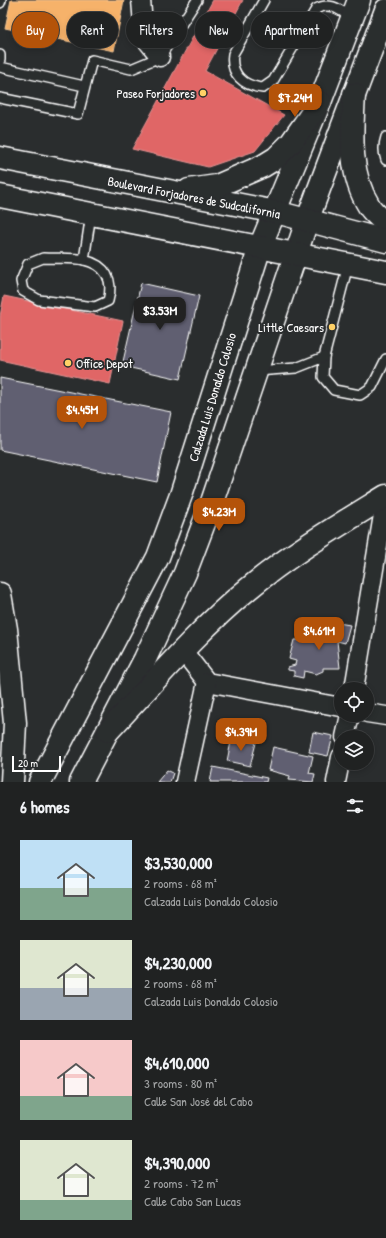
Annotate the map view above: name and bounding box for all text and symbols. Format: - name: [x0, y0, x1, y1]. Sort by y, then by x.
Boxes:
- chip: Buy: [12, 12, 59, 48]
- chip: Rent: [67, 12, 118, 48]
- chip: Filters: [126, 12, 187, 48]
- chip: New: [195, 12, 243, 48]
- chip: Apartment: [251, 12, 333, 48]
- place label: Paseo Forjadores: [116, 84, 195, 102]
- pin: $7.24M: [262, 84, 328, 118]
- marker: Paseo Forjadores: [198, 88, 208, 98]
- text: $7.24M: [278, 88, 312, 106]
- street label: Boulevard Forjadores de Sudcalifornia: [106, 171, 282, 223]
- pin: $3.53M: [127, 297, 193, 331]
- text: $3.53M: [143, 301, 177, 319]
- place label: Little Caesars: [258, 318, 324, 336]
- marker: Little Caesars: [327, 322, 337, 332]
- street label: Calzada Luis Donaldo Colosio: [184, 330, 240, 464]
- place label: Office Depot: [76, 354, 133, 372]
- marker: Office Depot: [63, 358, 73, 368]
- pin: $4.45M: [49, 396, 115, 430]
- text: $4.45M: [66, 400, 98, 418]
- pin: $4.23M: [186, 498, 252, 532]
- text: $4.23M: [202, 502, 236, 520]
- pin: $4.61M: [286, 617, 352, 651]
- text: $4.61M: [303, 621, 335, 639]
- map controls: [334, 682, 374, 770]
- button: locate: [334, 682, 374, 722]
- pin: $4.39M: [208, 718, 274, 752]
- text: $4.39M: [225, 722, 257, 740]
- button: layers: [334, 730, 374, 770]
- scale bar: [12, 754, 61, 773]
- text: 20 m: [18, 756, 38, 770]
- text: 6 homes: [20, 795, 70, 818]
- icon: filters: [344, 795, 366, 817]
- text: $3,530,000: [144, 851, 212, 874]
- icon: home: [52, 856, 100, 904]
- text: 2 rooms · 68 m²: [144, 874, 217, 892]
- text: Calzada Luis Donaldo Colosio: [144, 892, 278, 910]
- text: $4,230,000: [144, 951, 212, 974]
- icon: home: [52, 956, 100, 1004]
- text: 2 rooms · 68 m²: [144, 974, 217, 992]
- text: Calzada Luis Donaldo Colosio: [144, 992, 278, 1010]
- text: $4,610,000: [144, 1051, 209, 1074]
- icon: home: [52, 1056, 100, 1104]
- text: 3 rooms · 80 m²: [144, 1074, 217, 1092]
- text: Calle San José del Cabo: [144, 1092, 253, 1110]
- text: $4,390,000: [144, 1151, 210, 1174]
- icon: home: [52, 1156, 100, 1204]
- text: 2 rooms · 72 m²: [144, 1174, 218, 1192]
- text: Calle Cabo San Lucas: [144, 1192, 241, 1210]

